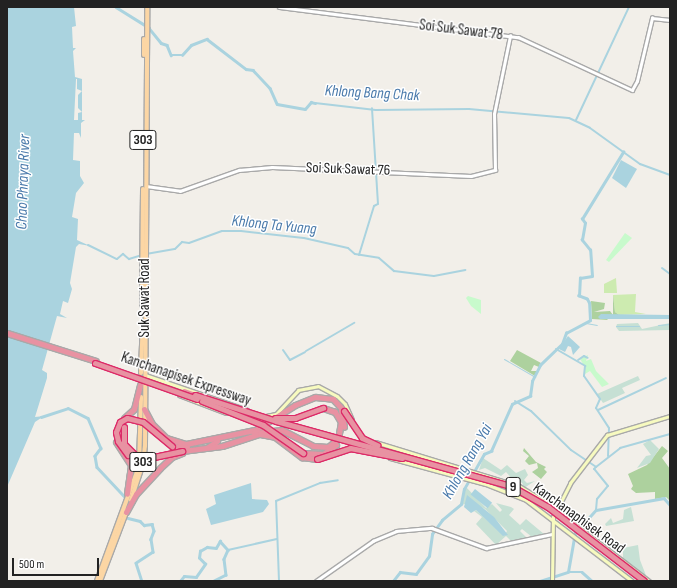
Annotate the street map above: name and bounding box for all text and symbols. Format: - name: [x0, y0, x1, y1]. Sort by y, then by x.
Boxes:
- street label: Soi Suk Sawat 78: [418, 16, 504, 44]
- water label: Khlong Bang Chak: [324, 82, 420, 106]
- road number: 303: [129, 128, 157, 152]
- water label: Chao Phraya River: [13, 134, 35, 230]
- street label: Soi Suk Sawat 76: [306, 159, 390, 179]
- water label: Khlong Ta Yuang: [231, 212, 317, 240]
- street label: Suk Sawat Road: [136, 259, 154, 337]
- street label: Kanchanapisek Expressway: [119, 348, 253, 410]
- water label: Khlong Rang Yai: [439, 421, 497, 503]
- road number: 303: [129, 450, 157, 474]
- road number: 9: [505, 475, 521, 499]
- street label: Kanchanaphisek Road: [530, 479, 628, 557]
- scale bar: [14, 550, 101, 576]
- text: 500 m: [19, 557, 44, 572]

